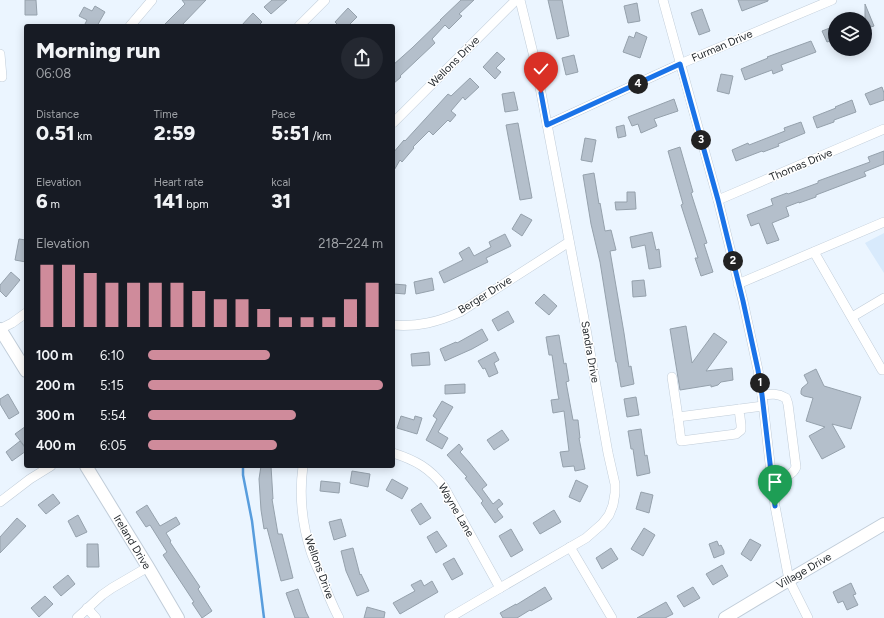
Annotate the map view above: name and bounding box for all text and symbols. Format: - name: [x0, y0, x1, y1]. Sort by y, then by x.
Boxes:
- map controls: [828, 12, 872, 56]
- button: layers: [828, 12, 872, 56]
- street label: Furman Drive: [690, 27, 754, 65]
- street label: Wellons Drive: [426, 34, 482, 90]
- text: Morning run: [36, 37, 160, 64]
- button: share: [341, 37, 383, 79]
- pin: [524, 52, 558, 93]
- icon: check: [530, 58, 552, 80]
- text: 06:08: [36, 66, 71, 81]
- pin: 4: [628, 74, 648, 94]
- text: 4: [635, 77, 641, 90]
- text: Distance: [36, 108, 79, 121]
- text: Time: [154, 108, 178, 121]
- text: Pace: [271, 108, 295, 121]
- text: 0.51: [36, 121, 75, 145]
- text: 2:59: [154, 121, 195, 145]
- text: 5:51: [271, 121, 310, 145]
- text: km: [75, 130, 92, 143]
- text: /km: [310, 130, 331, 143]
- pin: 3: [691, 130, 711, 150]
- text: 3: [698, 133, 704, 146]
- street label: Thomas Drive: [768, 146, 834, 184]
- text: Elevation: [36, 176, 81, 189]
- text: Heart rate: [154, 176, 204, 189]
- text: kcal: [271, 176, 291, 189]
- text: 6: [36, 189, 48, 213]
- text: 141: [154, 189, 183, 213]
- text: 31: [271, 189, 291, 213]
- text: m: [48, 198, 60, 211]
- text: bpm: [183, 198, 209, 211]
- text: Elevation: [36, 236, 89, 251]
- text: 218–224 m: [318, 236, 383, 251]
- pin: 2: [723, 251, 743, 271]
- text: 2: [730, 254, 736, 267]
- street label: Berger Drive: [456, 273, 514, 317]
- street label: Sandra Drive: [578, 320, 602, 384]
- text: 100 m: [36, 348, 73, 363]
- text: 6:10: [100, 348, 124, 363]
- pin: 1: [750, 373, 770, 393]
- text: 1: [758, 376, 762, 389]
- text: 200 m: [36, 378, 75, 393]
- text: 5:15: [100, 378, 124, 393]
- text: 300 m: [36, 408, 75, 423]
- text: 5:54: [100, 408, 126, 423]
- text: 400 m: [36, 438, 76, 453]
- text: 6:05: [100, 438, 126, 453]
- pin: [758, 465, 792, 506]
- icon: arrive: [764, 471, 786, 493]
- street label: Wayne Lane: [435, 481, 477, 539]
- street label: Ireland Drive: [111, 512, 153, 572]
- street label: Wellons Drive: [301, 533, 337, 601]
- street label: Village Drive: [774, 550, 834, 592]

